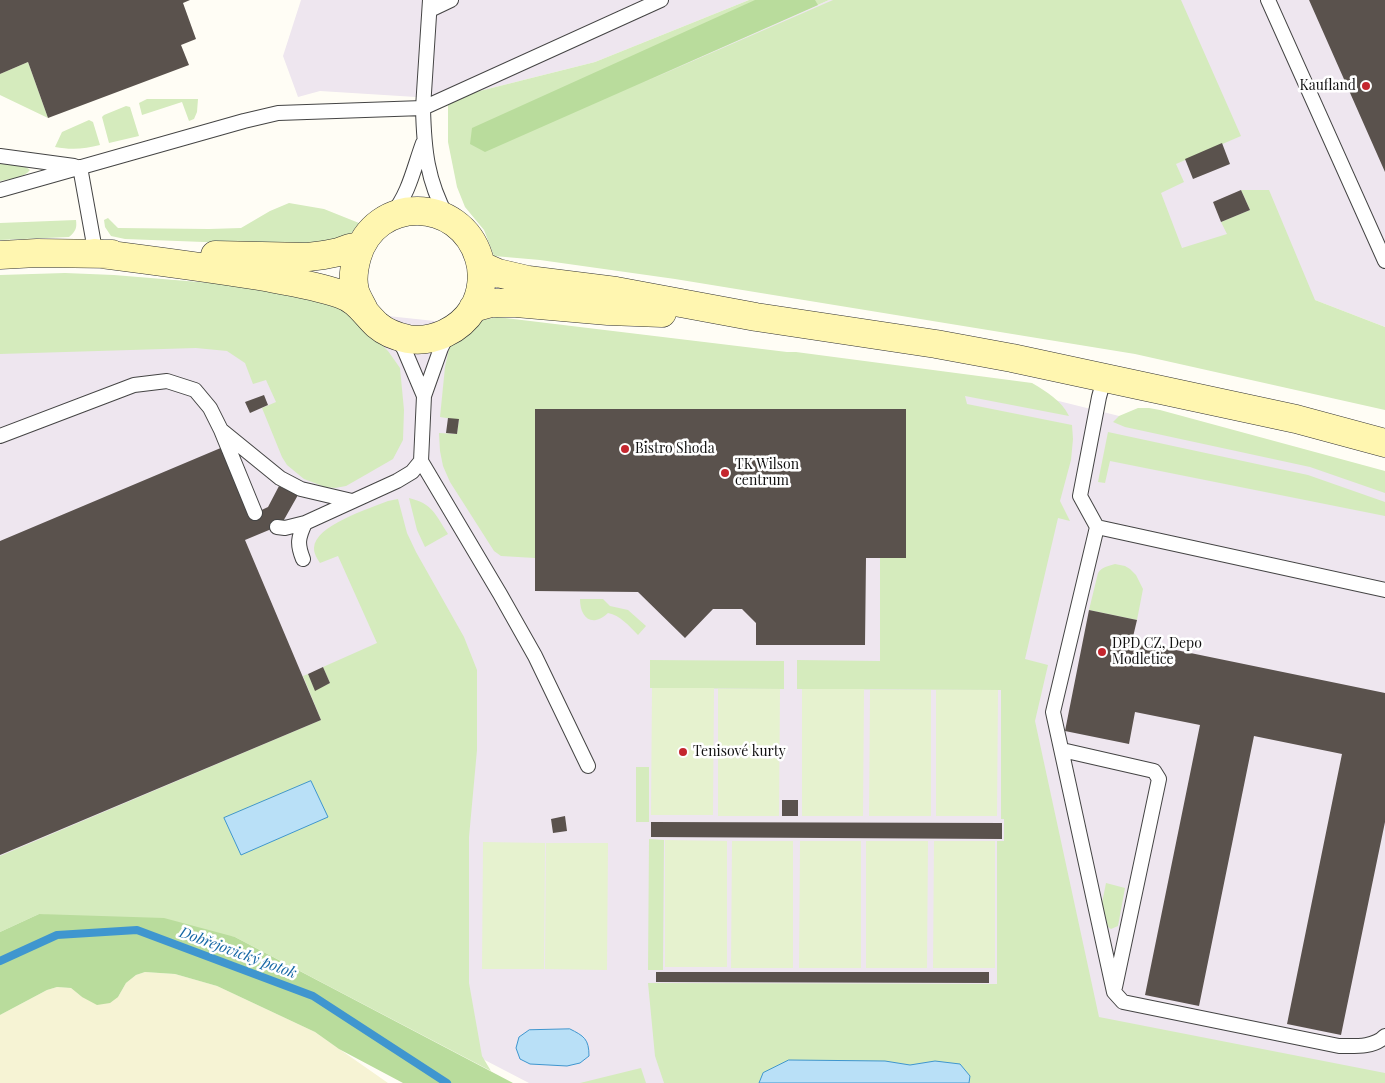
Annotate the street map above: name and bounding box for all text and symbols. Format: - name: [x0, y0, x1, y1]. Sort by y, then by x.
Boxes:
- place label: Kaufland: [1300, 78, 1356, 94]
- marker: Kaufland: [1360, 80, 1372, 92]
- place label: Bistro Shoda: [635, 441, 715, 457]
- marker: Bistro Shoda: [619, 443, 631, 455]
- place label: TK Wilson centrum: [735, 457, 799, 490]
- marker: TK Wilson centrum: [719, 467, 731, 479]
- place label: DPD CZ, Depo Modletice: [1112, 636, 1202, 669]
- marker: DPD CZ, Depo Modletice: [1096, 646, 1108, 658]
- place label: Tenisové kurty: [693, 744, 786, 760]
- marker: Tenisové kurty: [677, 746, 689, 758]
- water label: Dobřejovický potok: [177, 923, 299, 983]

